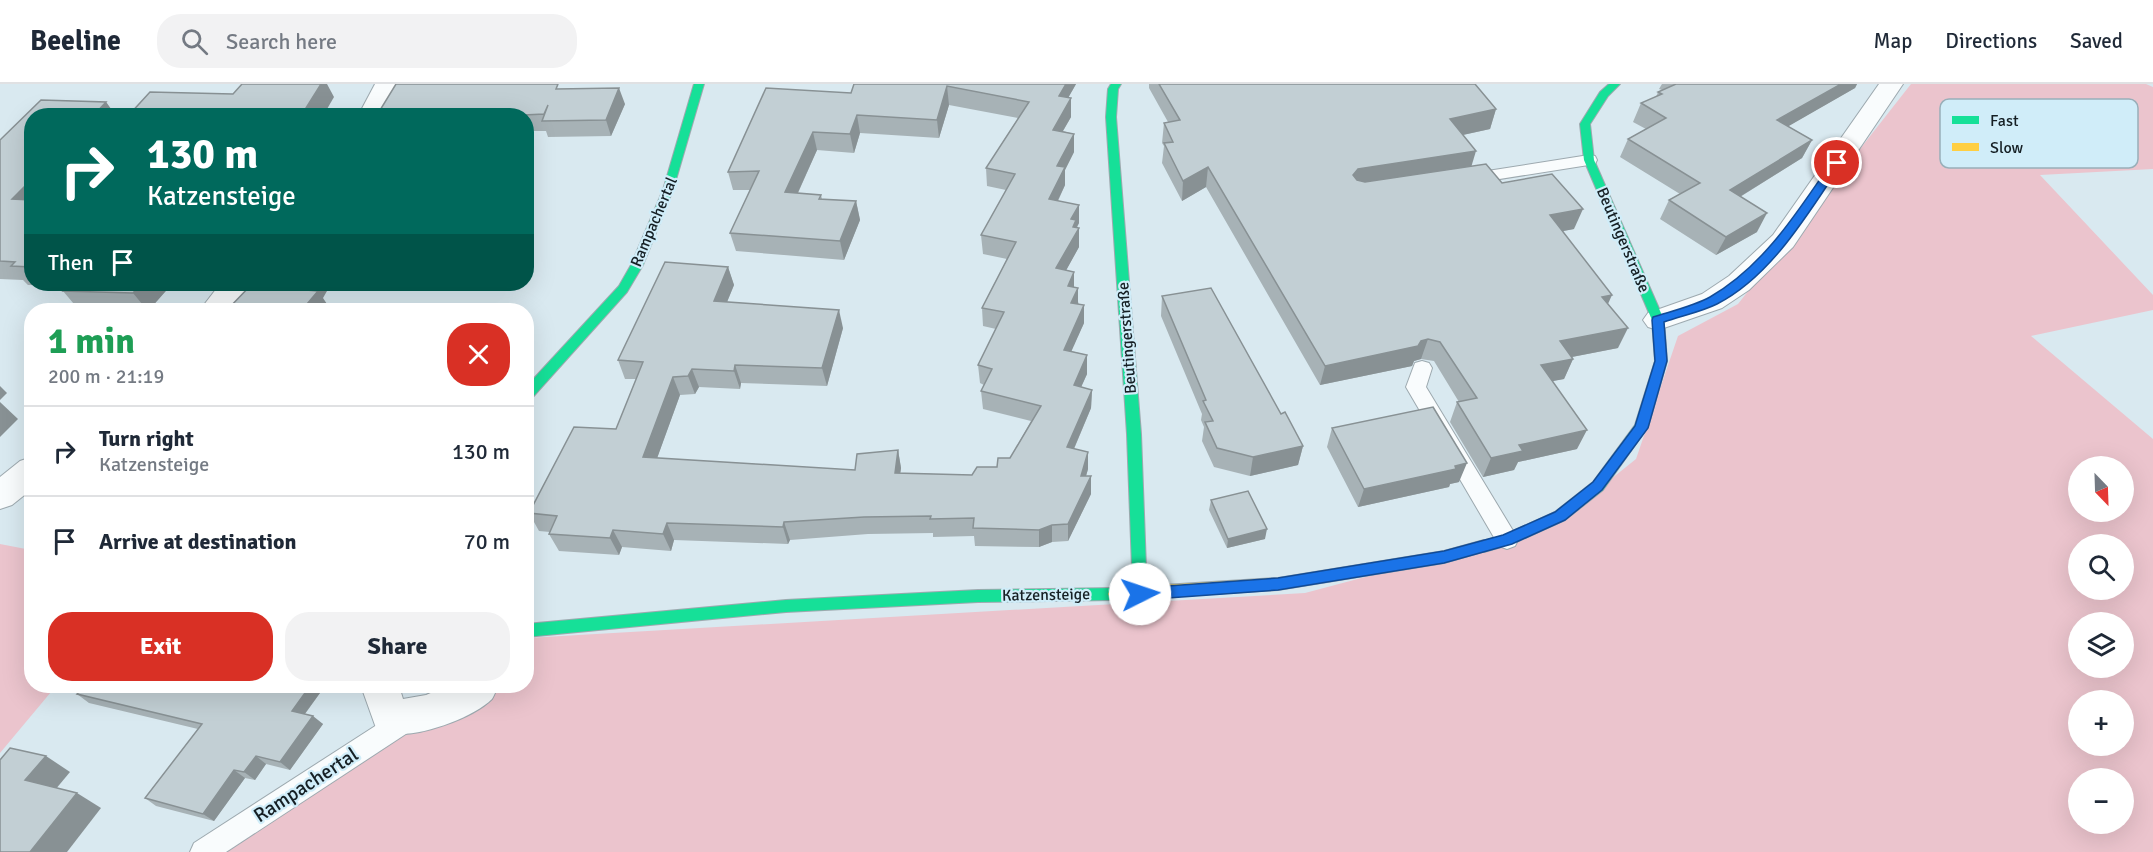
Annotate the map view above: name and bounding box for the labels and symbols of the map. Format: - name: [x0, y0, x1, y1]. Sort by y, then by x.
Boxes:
- legend: [1940, 99, 2138, 168]
- text: Fast: [1990, 111, 2019, 131]
- pin: [1811, 137, 1862, 188]
- text: Slow: [1990, 138, 2024, 158]
- street label: Rampachertal: [626, 174, 682, 270]
- street label: Beutingerstraße: [1592, 184, 1654, 296]
- street label: Beutingerstraße: [1113, 281, 1141, 395]
- north arrow: [2068, 456, 2134, 522]
- position arrow: [1108, 562, 1172, 626]
- street label: Katzensteige: [1002, 584, 1090, 606]
- street label: Rampachertal: [249, 742, 363, 828]

